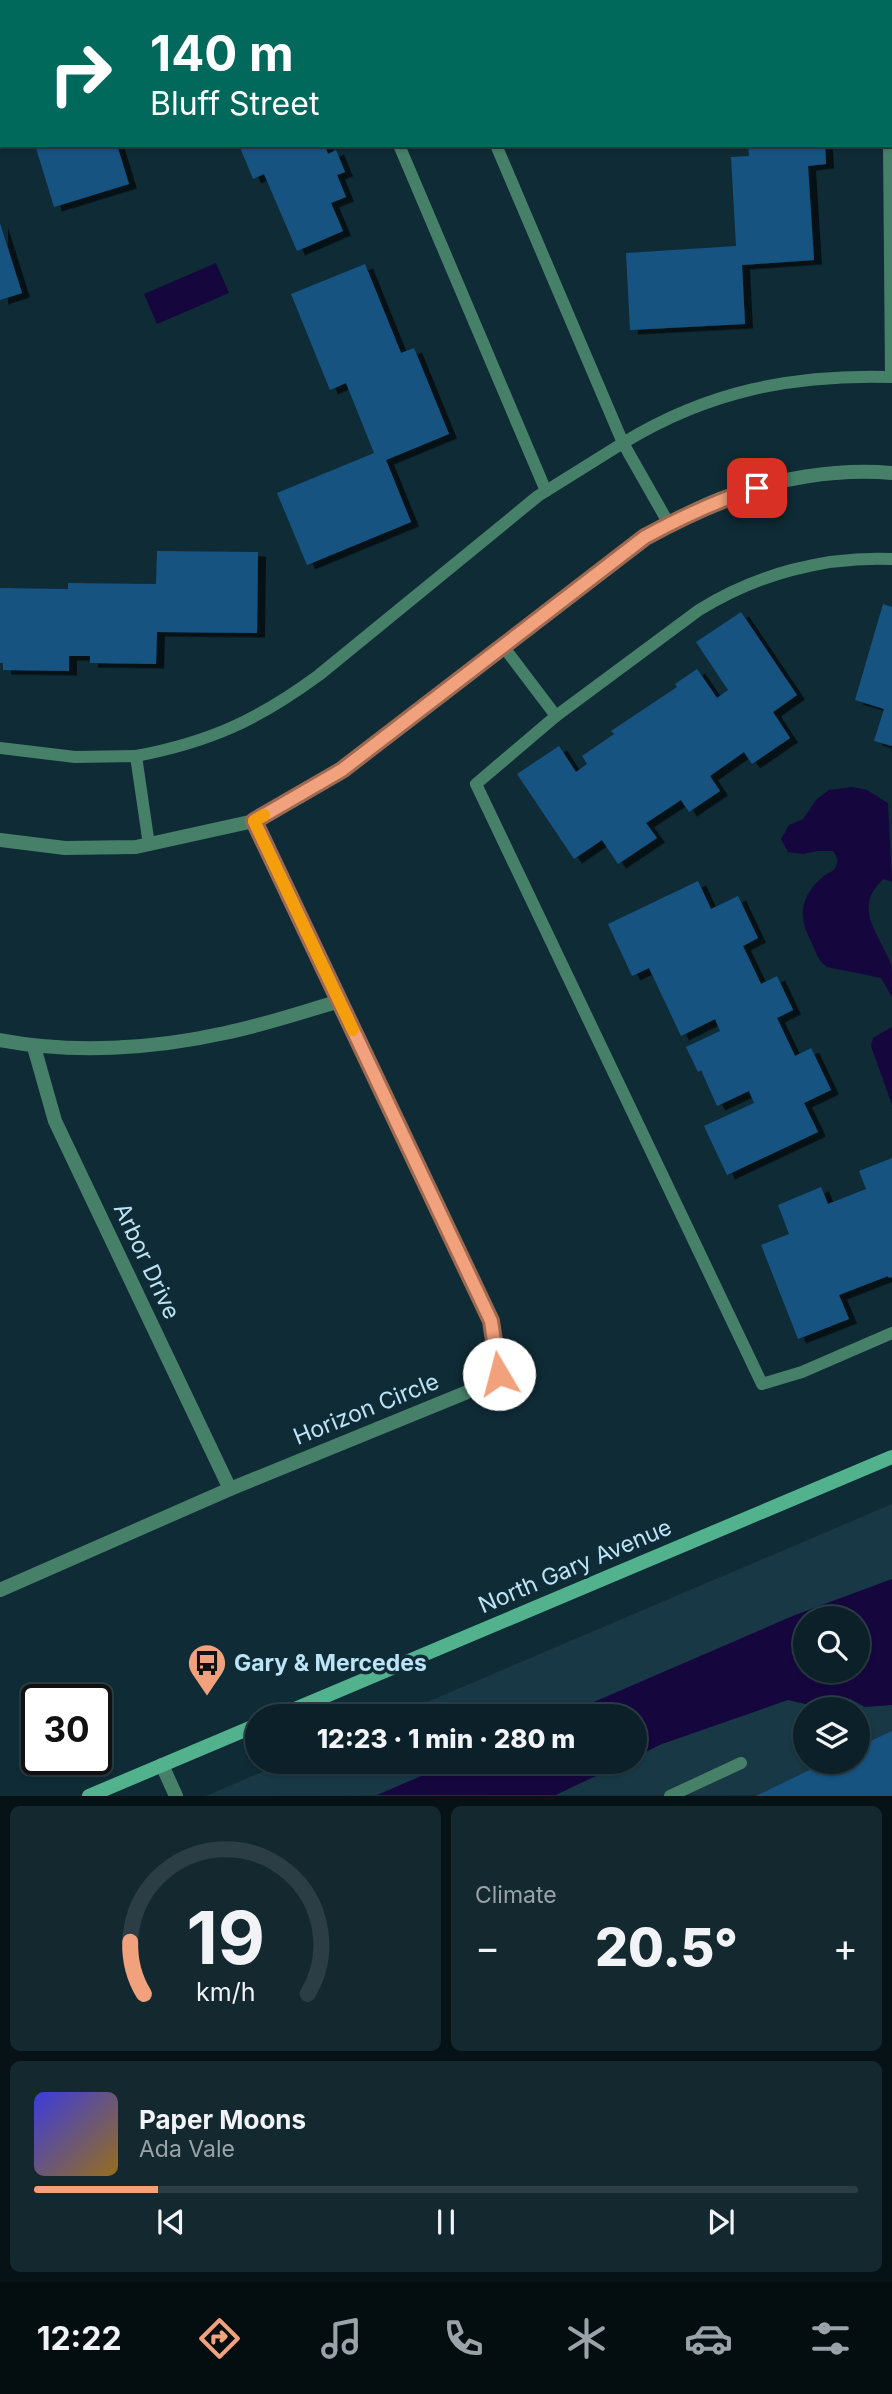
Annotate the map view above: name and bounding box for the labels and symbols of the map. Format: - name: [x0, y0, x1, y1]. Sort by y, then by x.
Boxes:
- pin: [727, 458, 787, 518]
- street label: Arbor Drive: [108, 1198, 186, 1324]
- position arrow: [462, 1337, 536, 1411]
- street label: Horizon Circle: [289, 1367, 443, 1451]
- street label: North Gary Avenue: [474, 1513, 676, 1619]
- bus stop icon: Gary & Mercedes: [186, 1642, 228, 1697]
- place label: Gary & Mercedes: [234, 1649, 427, 1677]
- speed limit sign: 30: [21, 1684, 112, 1775]

